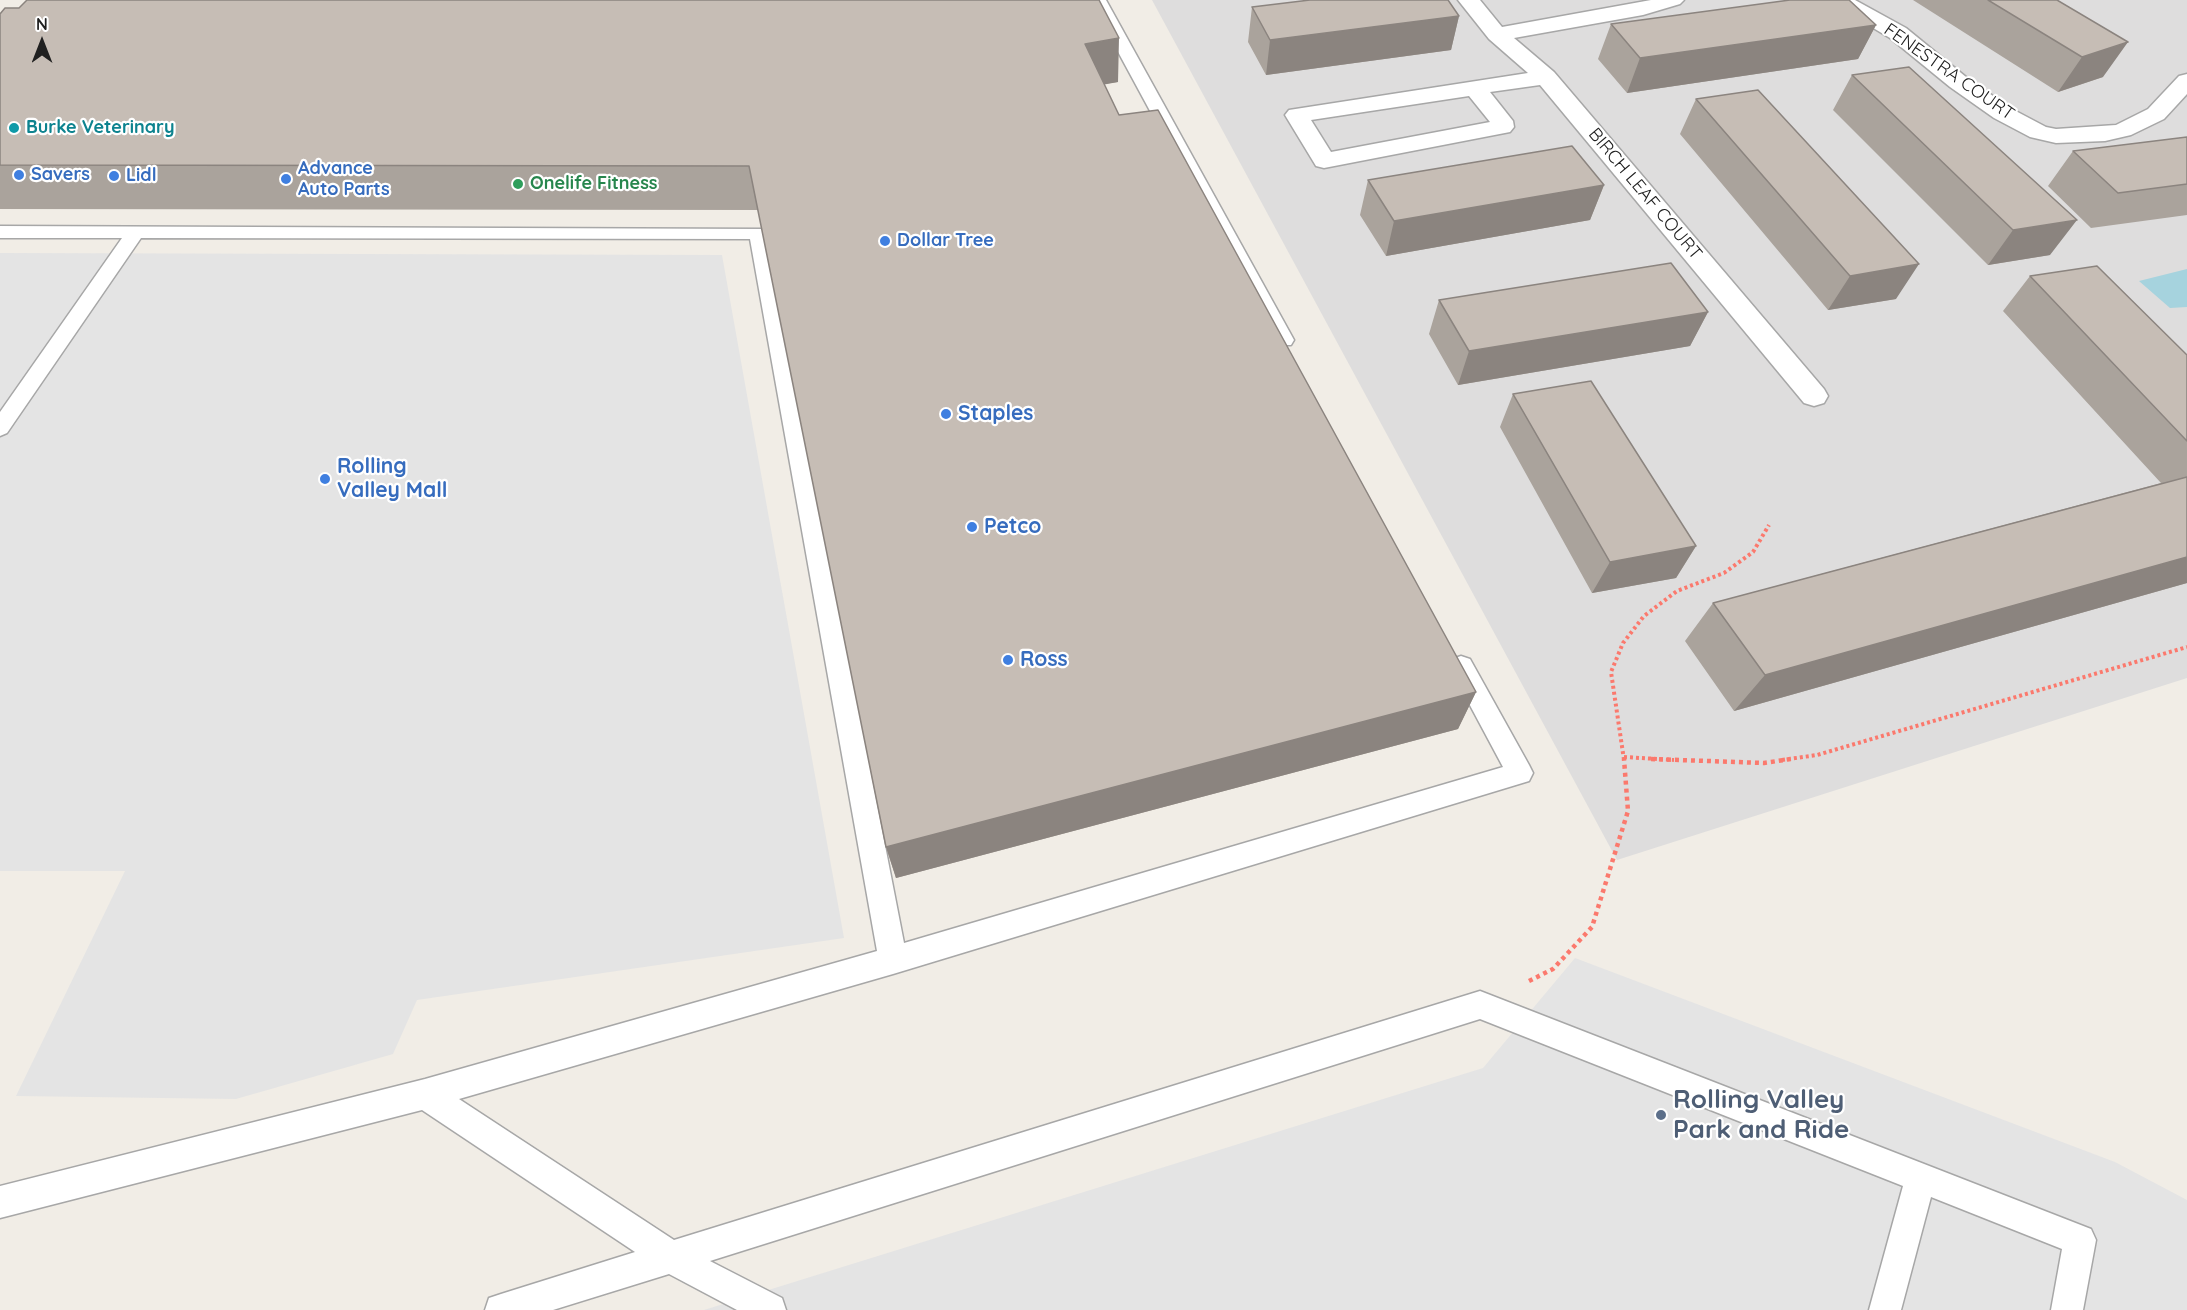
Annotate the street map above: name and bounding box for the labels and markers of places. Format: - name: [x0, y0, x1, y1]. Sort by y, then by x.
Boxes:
- place label: Burke Veterinary: [26, 117, 174, 139]
- marker: Burke Veterinary: [7, 121, 21, 135]
- place label: Advance Auto Parts: [298, 158, 390, 201]
- place label: Savers: [31, 164, 90, 186]
- place label: Lidl: [126, 165, 157, 187]
- marker: Savers: [12, 168, 26, 182]
- marker: Lidl: [107, 169, 121, 183]
- marker: Advance Auto Parts: [279, 172, 293, 186]
- place label: Onelife Fitness: [530, 173, 658, 195]
- marker: Onelife Fitness: [511, 177, 525, 191]
- place label: Dollar Tree: [897, 230, 994, 252]
- marker: Dollar Tree: [878, 234, 892, 248]
- place label: Staples: [958, 401, 1033, 427]
- marker: Staples: [939, 407, 953, 421]
- place label: Rolling Valley Mall: [337, 454, 448, 504]
- marker: Rolling Valley Mall: [318, 472, 332, 486]
- place label: Petco: [984, 514, 1041, 540]
- marker: Petco: [965, 520, 979, 534]
- place label: Ross: [1020, 647, 1068, 673]
- marker: Ross: [1001, 653, 1015, 667]
- place label: Rolling Valley Park and Ride: [1673, 1084, 1849, 1146]
- marker: Rolling Valley Park and Ride: [1654, 1108, 1668, 1122]

